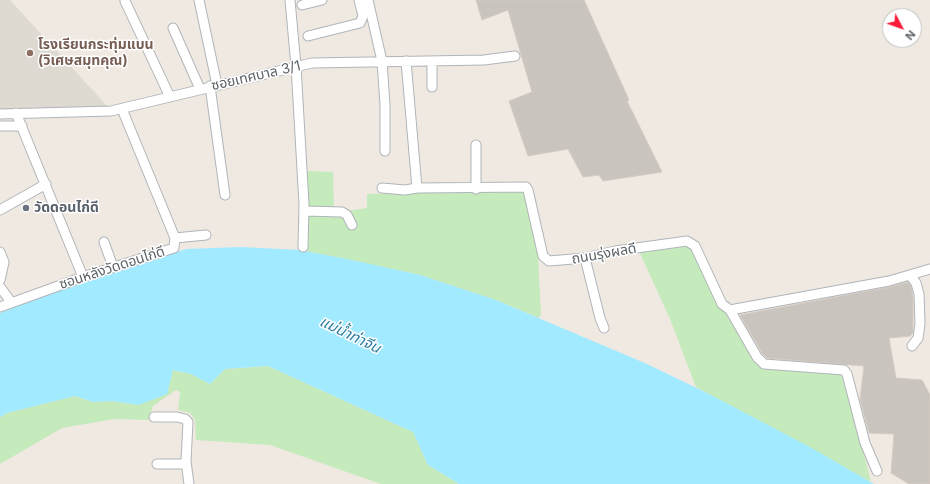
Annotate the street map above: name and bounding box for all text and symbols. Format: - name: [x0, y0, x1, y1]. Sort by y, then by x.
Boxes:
- north arrow: [882, 8, 922, 48]
- text: N: [902, 27, 918, 43]
- place label: โรงเรียนกระทุ่มแบน (วิเศษสมุทคุณ): [38, 37, 154, 70]
- marker: โรงเรียนกระทุ่มแบน (วิเศษสมุทคุณ): [25, 48, 35, 58]
- street label: ซอยเทศบาล 3/1: [210, 58, 302, 94]
- place label: วัดดอนไก่ดี: [34, 200, 99, 216]
- marker: วัดดอนไก่ดี: [21, 203, 31, 213]
- street label: ถนนรุ่งผลดี: [570, 240, 638, 268]
- street label: ซอนหลังวัดดอนไก่ดี: [57, 243, 167, 293]
- water label: แม่น้ำท่าจีน: [317, 313, 383, 357]

